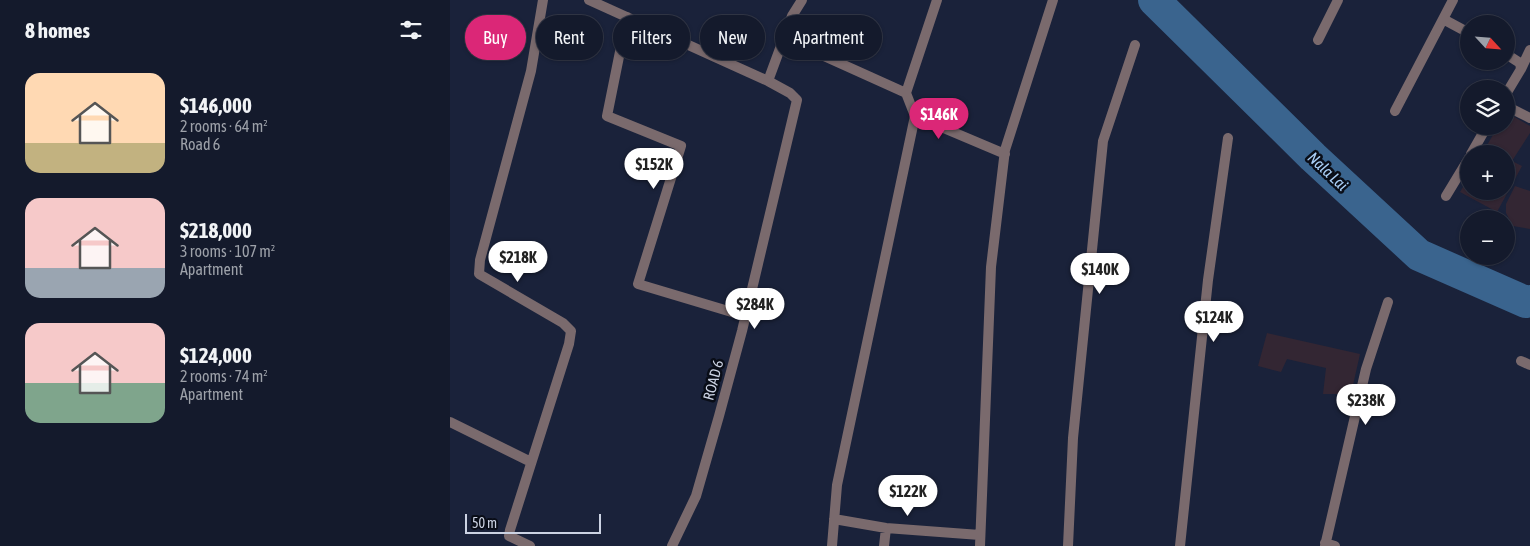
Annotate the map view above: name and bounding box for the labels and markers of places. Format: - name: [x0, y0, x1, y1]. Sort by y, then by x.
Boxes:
- pin: $146K: [904, 98, 974, 140]
- pin: $152K: [619, 148, 689, 190]
- pin: $218K: [483, 240, 553, 283]
- pin: $140K: [1065, 252, 1135, 295]
- pin: $284K: [720, 288, 790, 330]
- pin: $124K: [1179, 300, 1249, 343]
- pin: $238K: [1331, 384, 1401, 426]
- pin: $122K: [873, 474, 943, 517]

